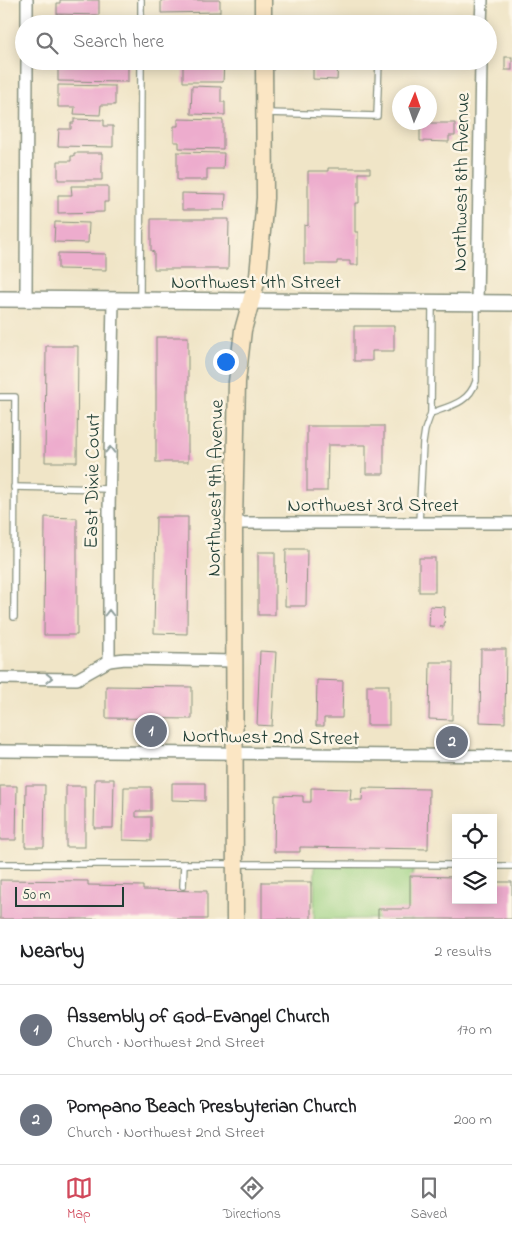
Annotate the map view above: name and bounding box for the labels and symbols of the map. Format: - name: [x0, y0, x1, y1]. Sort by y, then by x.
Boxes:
- north arrow: [392, 85, 437, 130]
- street label: Northwest 8th Avenue: [446, 92, 479, 272]
- street label: Northwest 4th Street: [171, 269, 341, 298]
- your location: [213, 349, 239, 375]
- street label: Northwest 9th Avenue: [200, 399, 233, 577]
- street label: East Dixie Court: [78, 413, 109, 549]
- one-way arrow: [105, 446, 115, 454]
- street label: Northwest 3rd Street: [287, 492, 459, 521]
- one-way arrow: [104, 608, 114, 616]
- one-way arrow: [45, 673, 53, 683]
- pin: 1: [135, 712, 167, 750]
- street label: Northwest 2nd Street: [182, 722, 360, 755]
- pin: 2: [436, 723, 468, 761]
- scale bar: [15, 884, 124, 907]

